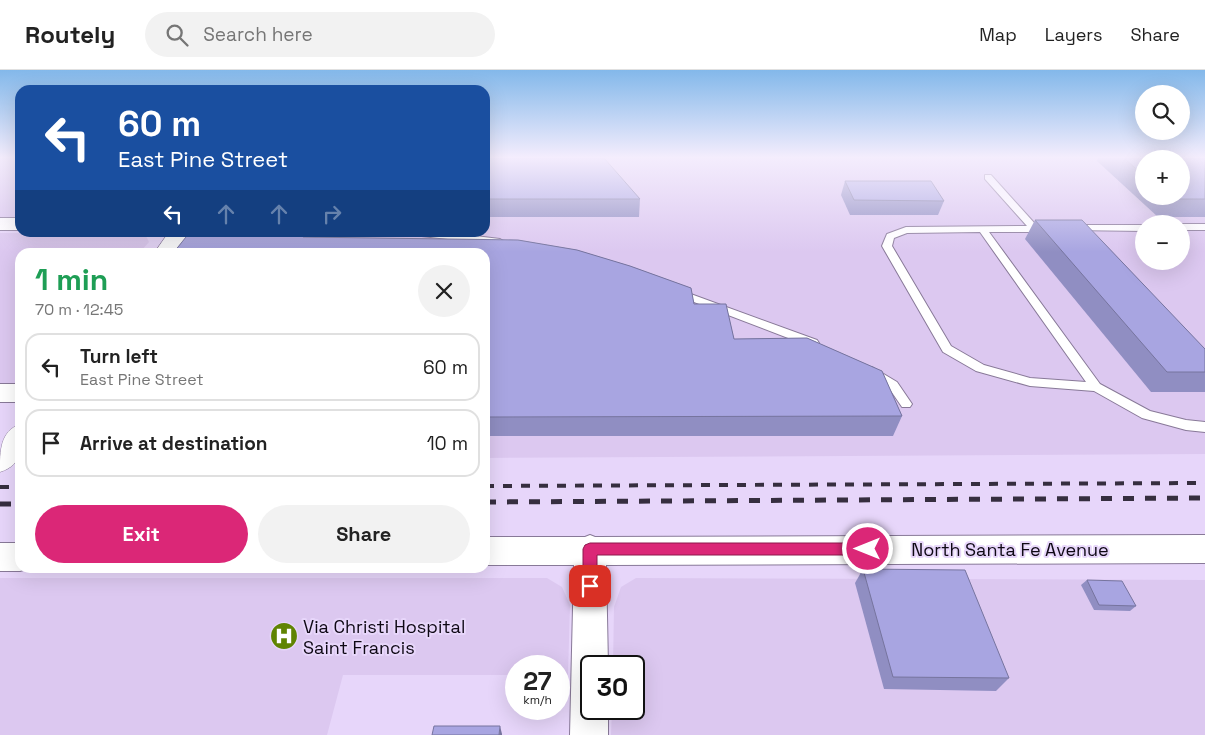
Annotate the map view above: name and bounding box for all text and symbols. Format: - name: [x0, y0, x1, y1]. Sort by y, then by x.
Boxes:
- search box: [145, 12, 495, 57]
- text: Routely: [25, 19, 115, 50]
- icon: search: [163, 21, 191, 49]
- text: Search here: [203, 22, 313, 47]
- text: Map: [979, 23, 1017, 46]
- text: Layers: [1045, 23, 1102, 46]
- text: Share: [1130, 23, 1180, 46]
- map controls: [1135, 85, 1190, 270]
- button: search: [1135, 85, 1190, 140]
- text: 60 m: [118, 102, 201, 146]
- icon: left: [35, 105, 100, 170]
- text: East Pine Street: [118, 145, 288, 173]
- button: +: [1135, 150, 1190, 205]
- icon: left: [159, 200, 187, 228]
- icon: ahead: [212, 200, 240, 228]
- icon: ahead: [265, 200, 293, 228]
- icon: right: [318, 200, 346, 228]
- button: −: [1135, 215, 1190, 270]
- text: 1 min: [35, 260, 108, 299]
- button: close: [418, 265, 470, 317]
- text: 70 m · 12:45: [35, 299, 123, 320]
- text: Turn left: [80, 344, 158, 369]
- icon: left: [37, 353, 65, 381]
- text: 60 m: [423, 355, 468, 380]
- text: East Pine Street: [80, 369, 204, 390]
- icon: arrive: [37, 429, 65, 457]
- text: Arrive at destination: [80, 431, 268, 456]
- text: 10 m: [427, 431, 468, 456]
- button: Exit: [35, 505, 248, 563]
- button: Share: [258, 505, 470, 563]
- position arrow: [841, 522, 893, 574]
- street label: North Santa Fe Avenue: [911, 538, 1109, 561]
- pin: [569, 565, 611, 607]
- icon: arrive: [576, 572, 604, 600]
- place label: Via Christi Hospital Saint Francis: [303, 615, 465, 659]
- hospital icon: Via Christi Hospital Saint Francis: [269, 621, 299, 651]
- speed limit sign: 30: [580, 655, 645, 720]
- text: 27: [523, 665, 552, 697]
- text: km/h: [523, 692, 552, 708]

